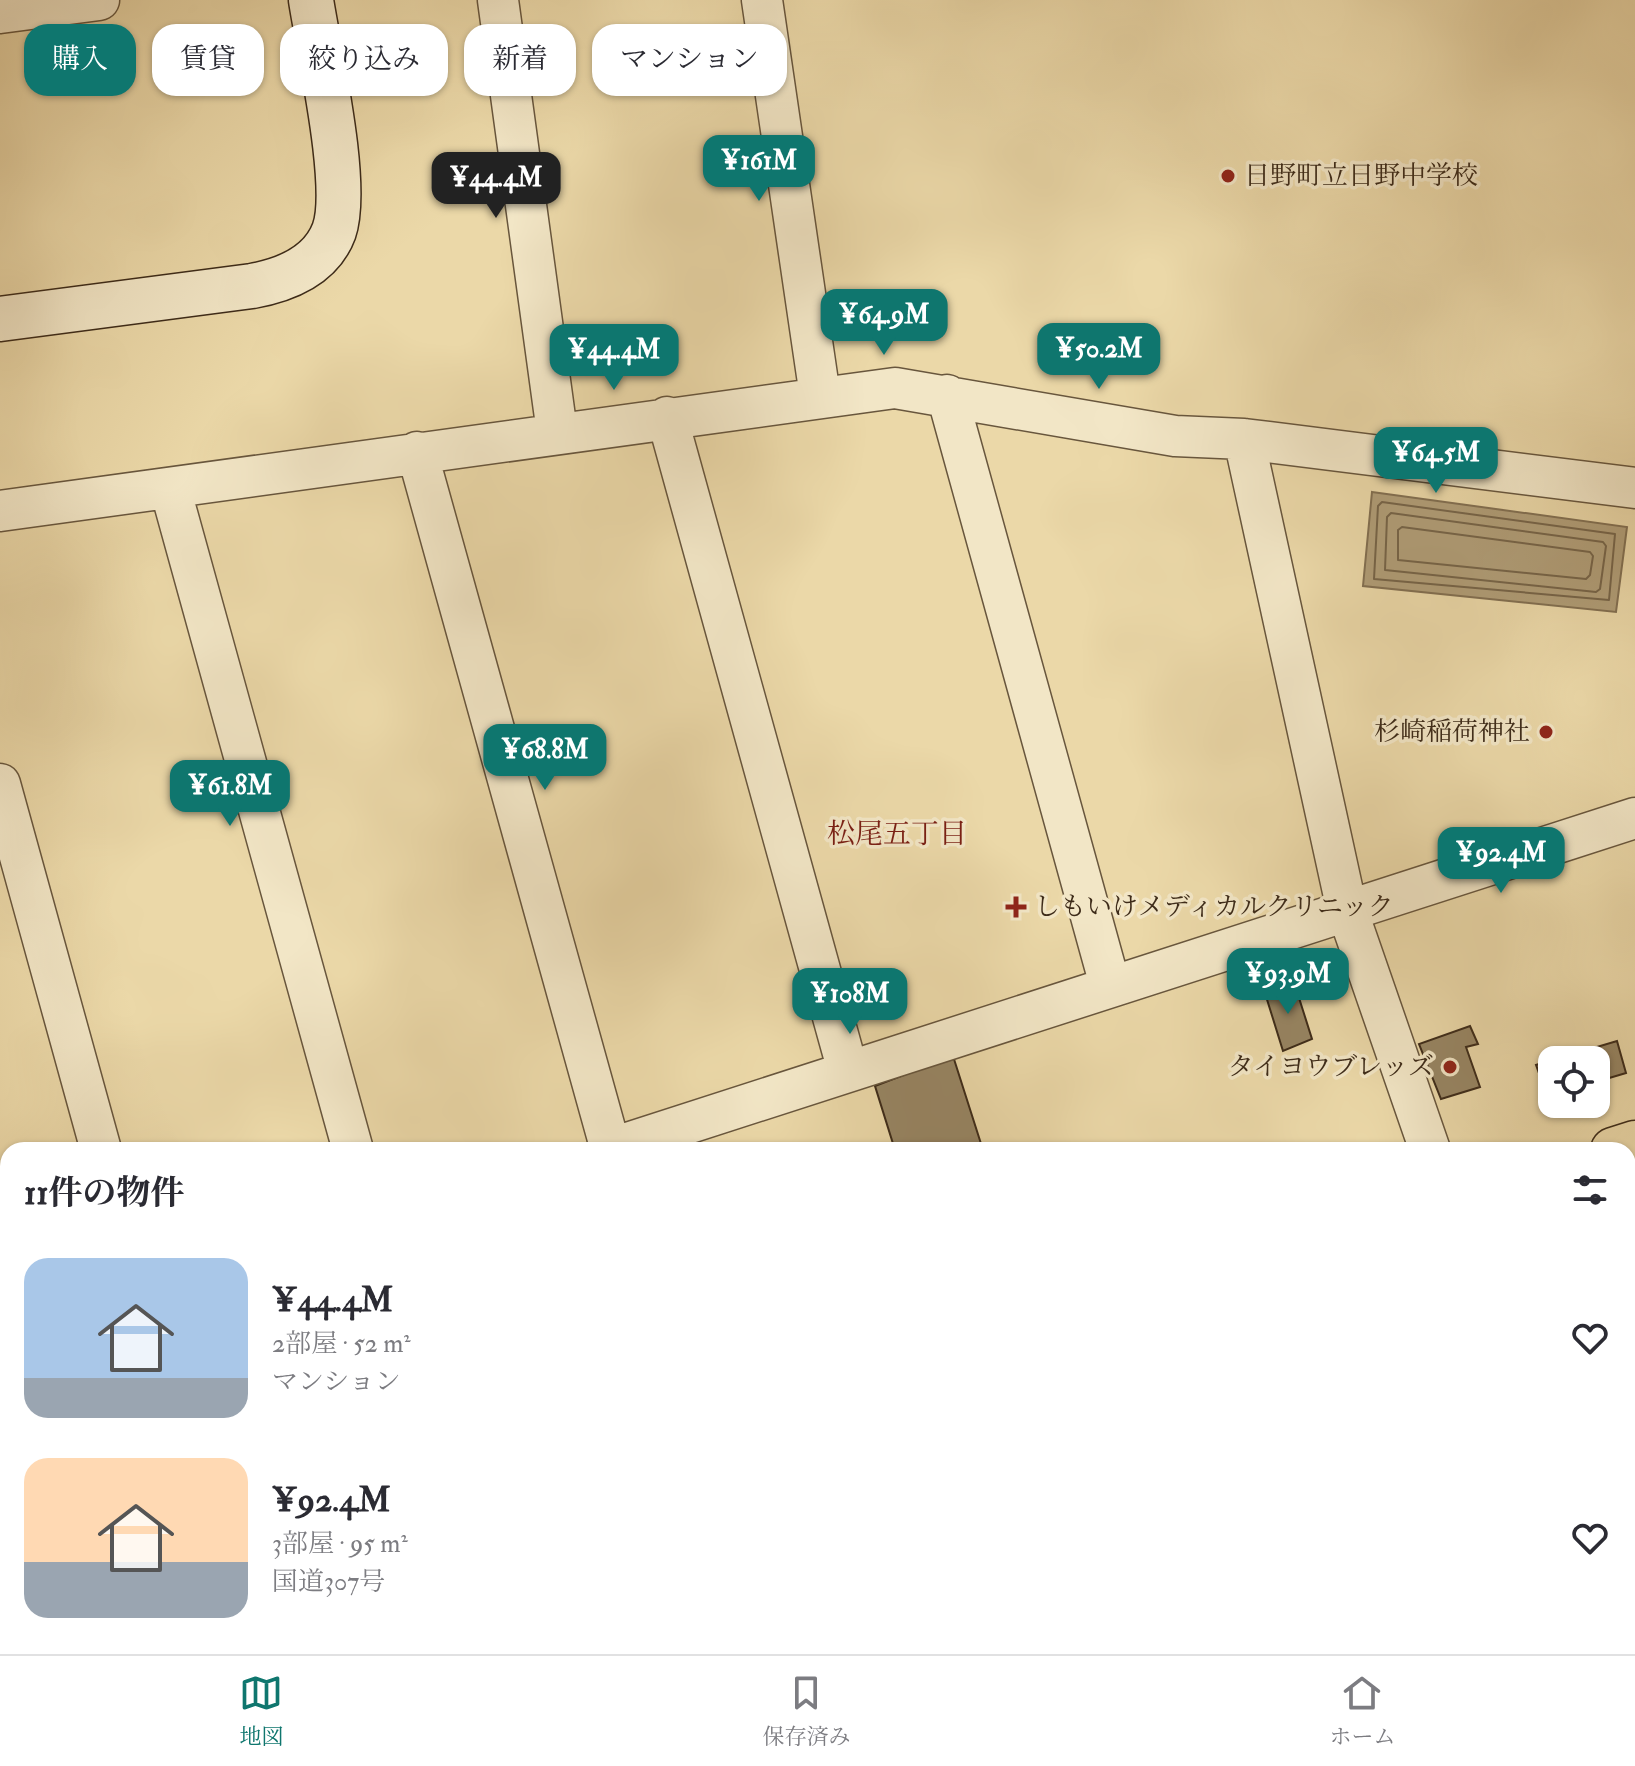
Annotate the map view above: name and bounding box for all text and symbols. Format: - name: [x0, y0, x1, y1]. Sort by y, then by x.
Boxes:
- chip: 購入: [24, 24, 136, 96]
- chip: 賃貸: [152, 24, 264, 96]
- chip: 絞り込み: [280, 24, 448, 96]
- chip: 新着: [464, 24, 576, 96]
- chip: マンション: [592, 24, 787, 96]
- pin: ¥161M: [703, 135, 815, 203]
- text: ¥161M: [721, 145, 797, 177]
- pin: ¥44.4M: [431, 152, 561, 220]
- place label: 日野町立日野中学校: [1244, 160, 1478, 192]
- text: ¥44.4M: [450, 162, 542, 194]
- marker: 日野町立日野中学校: [1219, 167, 1237, 185]
- pin: ¥64.9M: [819, 289, 949, 357]
- text: ¥64.9M: [839, 299, 929, 331]
- pin: ¥50.2M: [1034, 323, 1164, 391]
- pin: ¥44.4M: [549, 324, 679, 392]
- text: ¥50.2M: [1055, 333, 1143, 365]
- text: ¥44.4M: [568, 334, 660, 366]
- pin: ¥64.5M: [1371, 427, 1501, 495]
- text: ¥64.5M: [1392, 437, 1480, 469]
- place label: 杉崎稲荷神社: [1374, 716, 1530, 748]
- marker: 杉崎稲荷神社: [1537, 723, 1555, 741]
- pin: ¥68.8M: [480, 724, 610, 792]
- text: ¥68.8M: [501, 734, 589, 766]
- pin: ¥61.8M: [165, 760, 295, 828]
- text: ¥61.8M: [188, 770, 272, 802]
- district label: 松尾五丁目: [827, 817, 967, 852]
- pin: ¥92.4M: [1436, 827, 1566, 895]
- text: ¥92.4M: [1456, 837, 1546, 869]
- place label: しもいけメディカルクリニック: [1034, 891, 1394, 923]
- marker: しもいけメディカルクリニック: [1005, 896, 1027, 918]
- pin: ¥93.9M: [1223, 948, 1353, 1016]
- text: ¥93.9M: [1245, 958, 1331, 990]
- pin: ¥108M: [794, 968, 906, 1036]
- text: ¥108M: [810, 978, 890, 1010]
- map controls: [1538, 1046, 1610, 1118]
- button: locate: [1538, 1046, 1610, 1118]
- place label: タイヨウブレッズ: [1228, 1051, 1434, 1083]
- marker: タイヨウブレッズ: [1441, 1058, 1459, 1076]
- icon: filters: [1568, 1168, 1612, 1212]
- text: 11件の物件: [24, 1172, 184, 1215]
- text: ¥44.4M: [272, 1279, 393, 1322]
- icon: home: [88, 1290, 184, 1386]
- icon: heart: [1568, 1316, 1612, 1360]
- text: 2部屋 · 52 m²: [272, 1328, 411, 1360]
- text: マンション: [272, 1366, 401, 1398]
- text: ¥92.4M: [272, 1479, 391, 1522]
- icon: home: [88, 1490, 184, 1586]
- icon: heart: [1568, 1516, 1612, 1560]
- text: 3部屋 · 95 m²: [272, 1528, 408, 1560]
- text: 国道307号: [272, 1566, 385, 1598]
- tab: 地図: [239, 1671, 284, 1751]
- tab: 保存済み: [762, 1671, 851, 1751]
- tab: ホーム: [1329, 1671, 1396, 1751]

